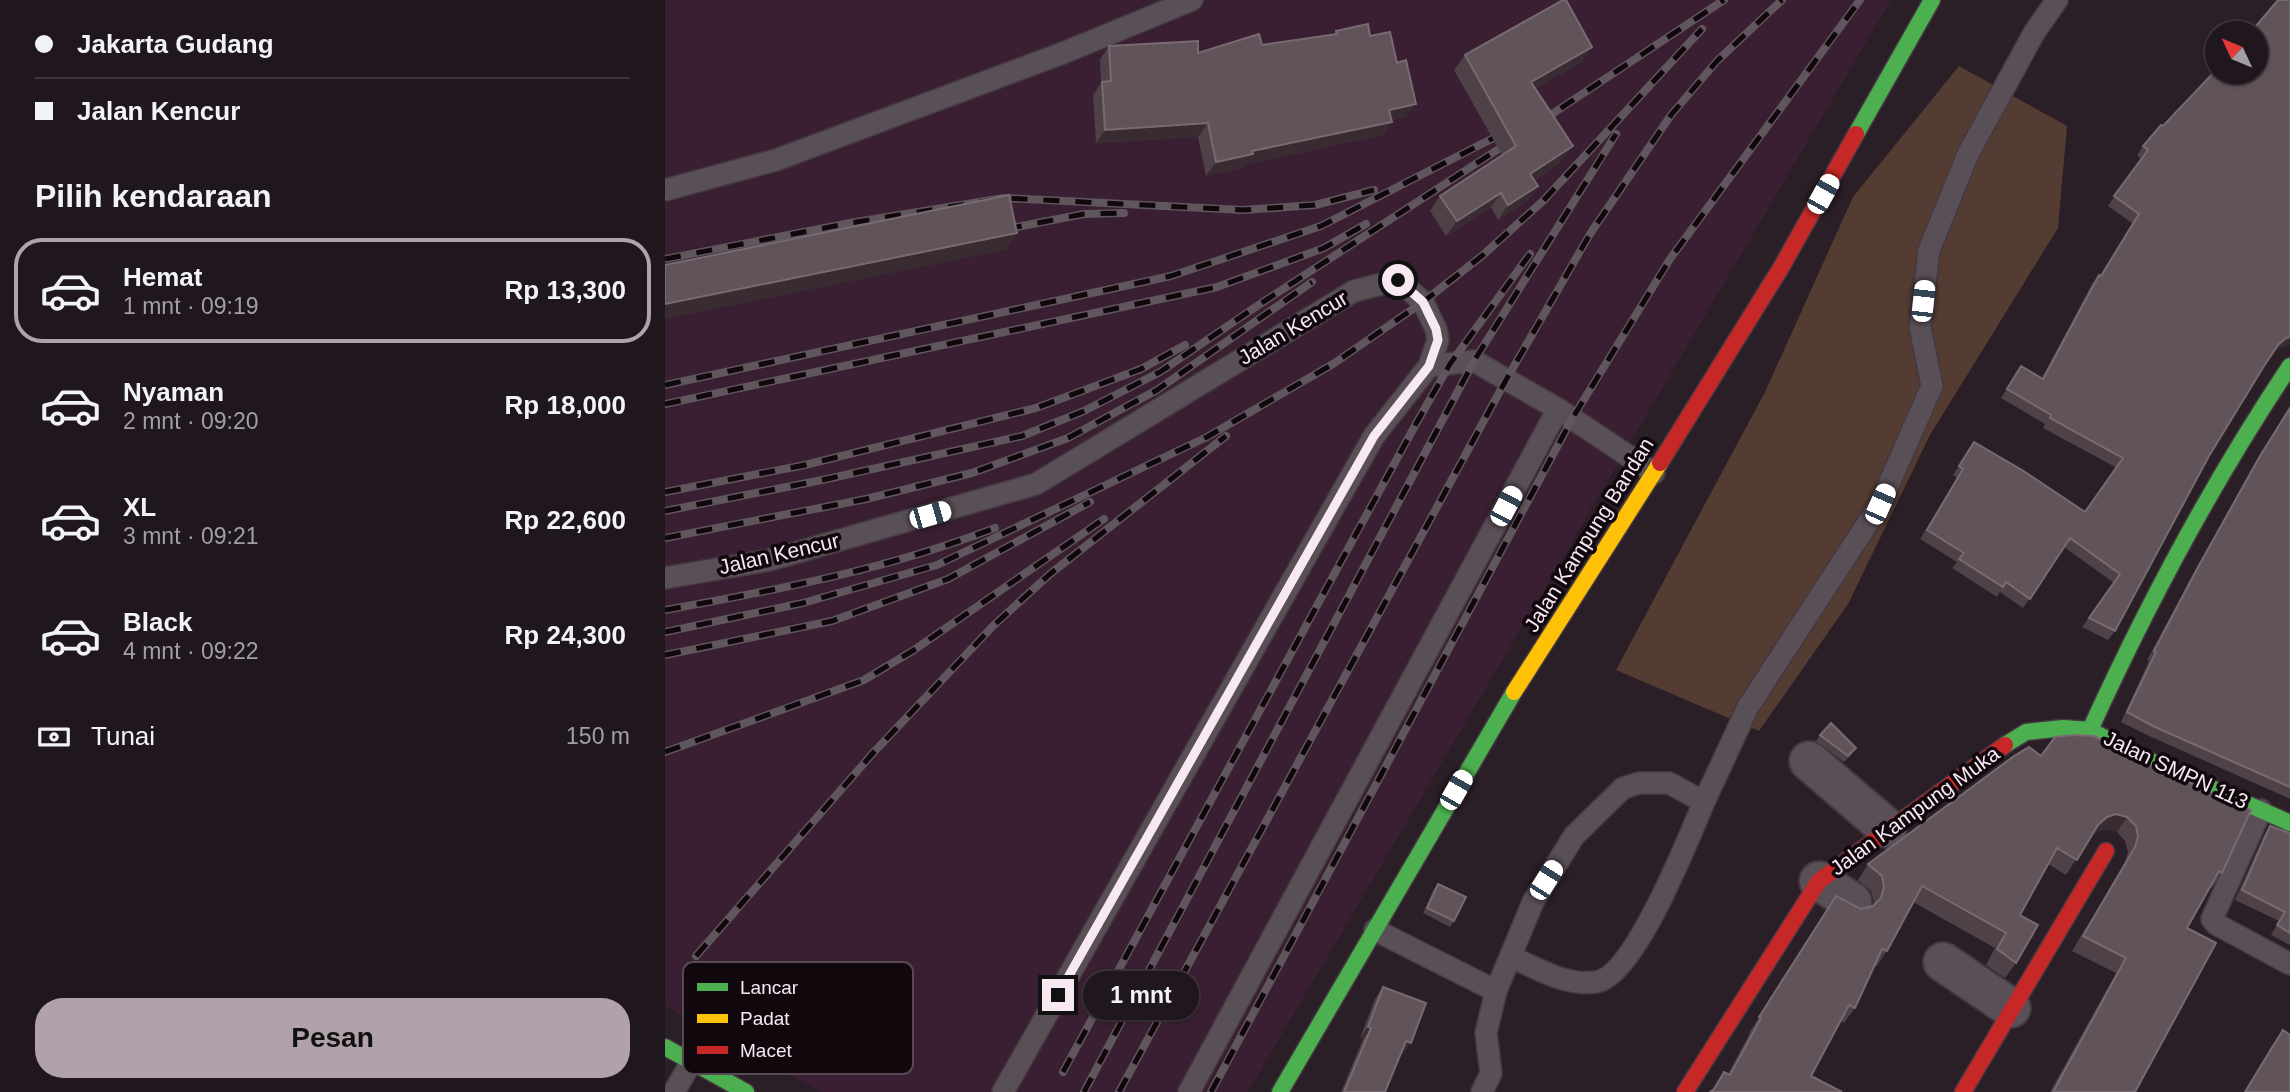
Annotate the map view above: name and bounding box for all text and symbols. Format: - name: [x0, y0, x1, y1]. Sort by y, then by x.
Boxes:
- north arrow: [2205, 21, 2268, 84]
- map controls: [2205, 21, 2268, 84]
- text: Jakarta Gudang: [77, 29, 274, 59]
- text: Jalan Kencur: [77, 96, 240, 126]
- car: [1804, 171, 1843, 217]
- text: Pilih kendaraan: [35, 178, 272, 214]
- icon: car: [39, 259, 102, 322]
- text: Hemat: [123, 262, 202, 292]
- route start: [1382, 264, 1414, 296]
- text: Rp 13,300: [505, 275, 626, 305]
- car: [1911, 279, 1936, 323]
- street label: Jalan Kencur: [1234, 286, 1351, 369]
- text: 1 mnt · 09:19: [123, 293, 259, 319]
- icon: car: [39, 374, 102, 437]
- text: Nyaman: [123, 377, 224, 407]
- text: Rp 18,000: [505, 390, 626, 420]
- text: 2 mnt · 09:20: [123, 408, 259, 434]
- street label: Jalan Kampung Bandan: [1519, 434, 1658, 636]
- car: [1862, 481, 1899, 527]
- car: [1487, 483, 1526, 529]
- icon: car: [39, 489, 102, 552]
- text: XL: [123, 492, 156, 522]
- car: [907, 499, 954, 531]
- text: Rp 22,600: [505, 505, 626, 535]
- text: 3 mnt · 09:21: [123, 523, 259, 549]
- street label: Jalan Kencur: [717, 529, 841, 579]
- icon: car: [39, 604, 102, 667]
- text: Black: [123, 607, 192, 637]
- text: Rp 24,300: [505, 620, 626, 650]
- text: 4 mnt · 09:22: [123, 638, 259, 664]
- icon: cash: [35, 718, 73, 756]
- text: Tunai: [91, 721, 155, 751]
- text: 150 m: [566, 723, 630, 749]
- street label: Jalan SMPN 113: [2101, 726, 2252, 813]
- street label: Jalan Kampung Muka: [1826, 741, 2004, 880]
- car: [1437, 767, 1476, 813]
- car: [1526, 857, 1567, 903]
- legend: [683, 962, 913, 1074]
- callout: 1 mnt: [1083, 970, 1198, 1020]
- text: Lancar: [740, 977, 799, 998]
- route end: [1042, 979, 1074, 1011]
- text: 1 mnt: [1110, 982, 1172, 1008]
- button: Pesan: [35, 998, 630, 1078]
- text: Padat: [740, 1008, 790, 1029]
- text: Macet: [740, 1040, 792, 1061]

